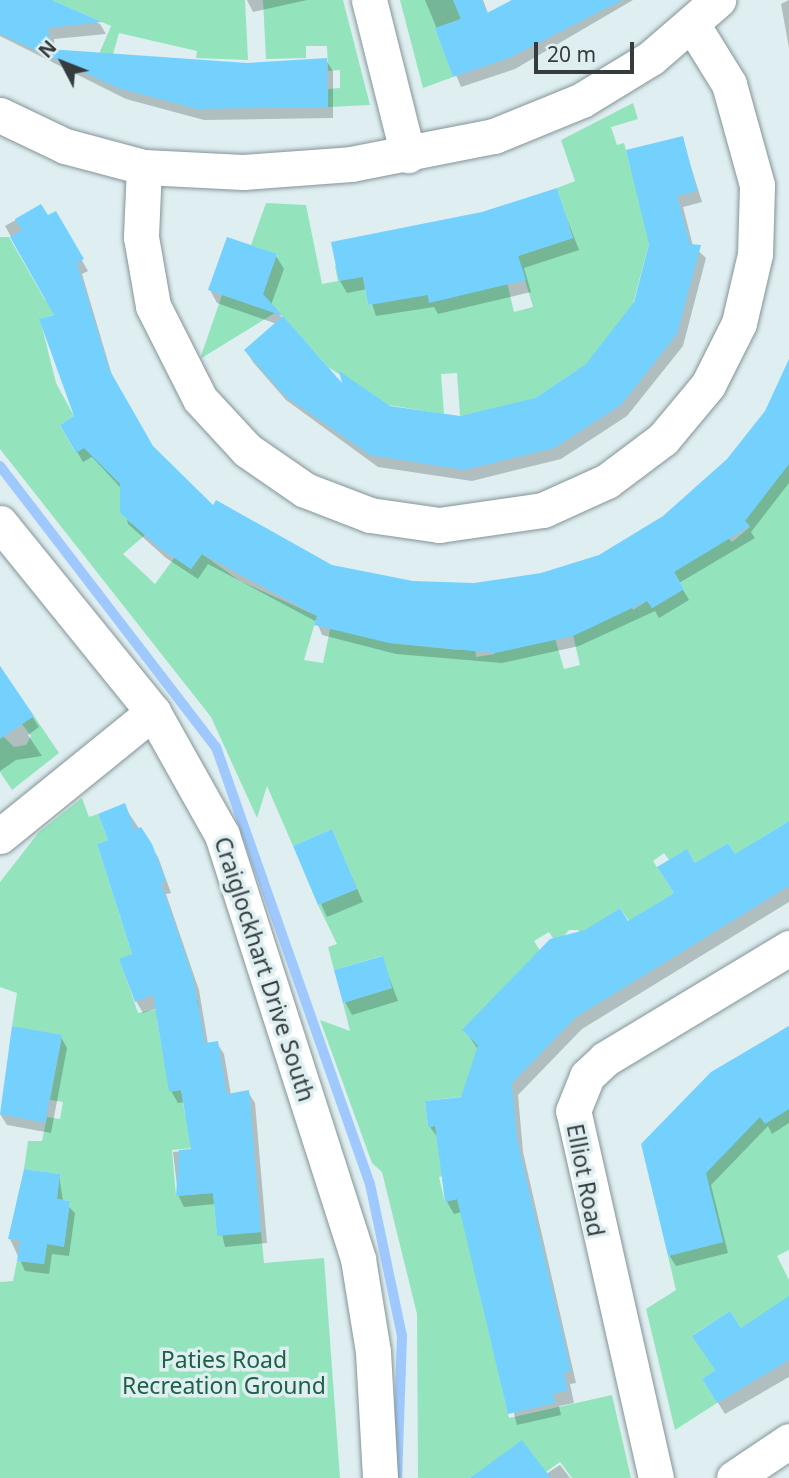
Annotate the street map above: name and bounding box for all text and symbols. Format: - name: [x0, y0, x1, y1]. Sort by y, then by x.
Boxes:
- north arrow: [28, 28, 98, 98]
- scale bar: [537, 28, 637, 72]
- text: N: [33, 35, 62, 63]
- text: 20 m: [547, 40, 596, 68]
- street label: Craiglockhart Drive South: [209, 833, 321, 1105]
- street label: Elliot Road: [562, 1121, 610, 1239]
- park label: Paties Road Recreation Ground: [122, 1345, 326, 1399]

